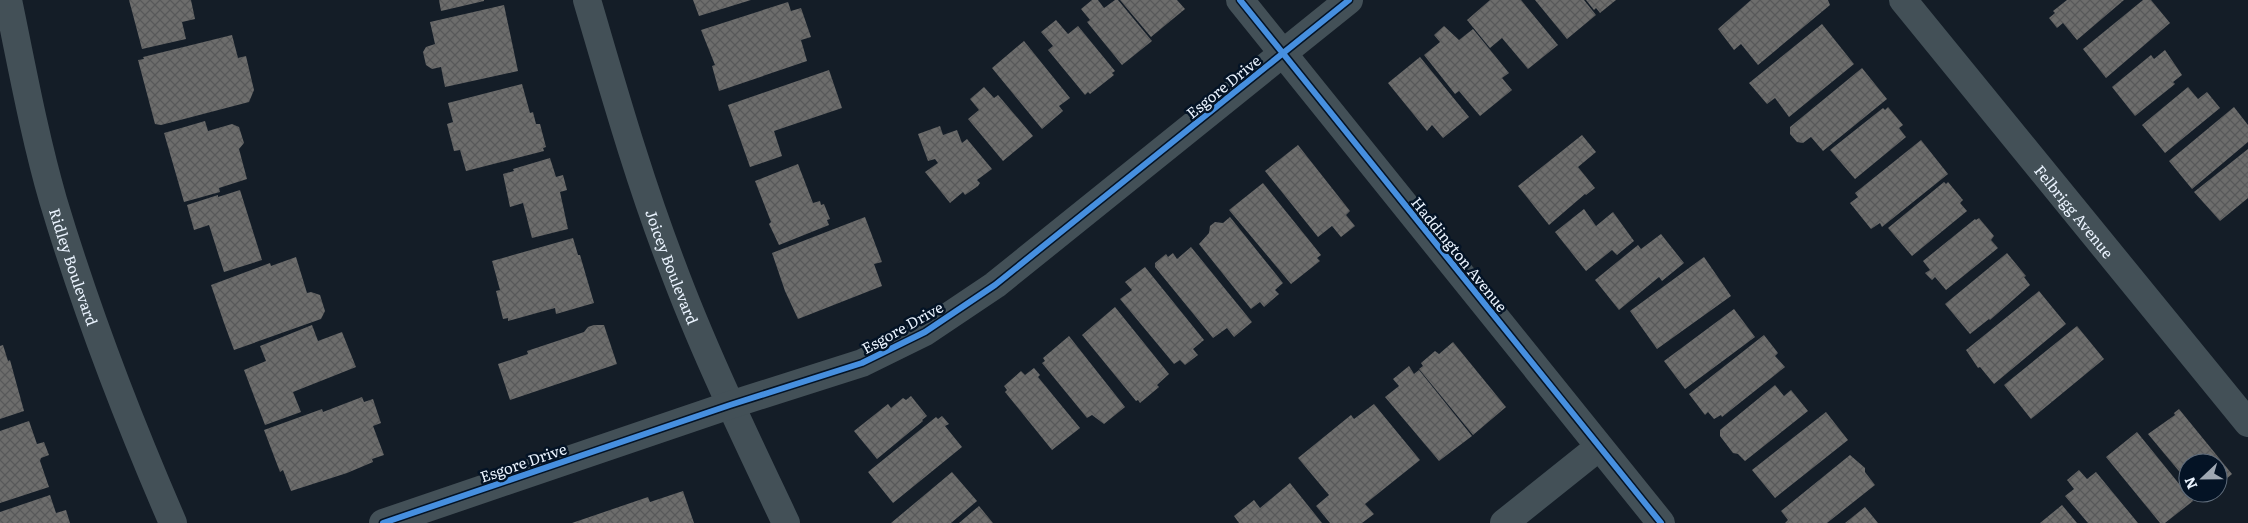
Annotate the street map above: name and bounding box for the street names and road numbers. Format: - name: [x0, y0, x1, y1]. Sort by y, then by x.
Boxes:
- street label: Esgore Drive: [1181, 49, 1265, 123]
- street label: Felbrigg Avenue: [2030, 159, 2120, 263]
- street label: Haddington Avenue: [1406, 191, 1514, 317]
- street label: Ridley Boulevard: [45, 205, 105, 328]
- street label: Joicey Boulevard: [641, 206, 705, 327]
- street label: Esgore Drive: [857, 295, 947, 359]
- street label: Esgore Drive: [477, 436, 570, 488]

